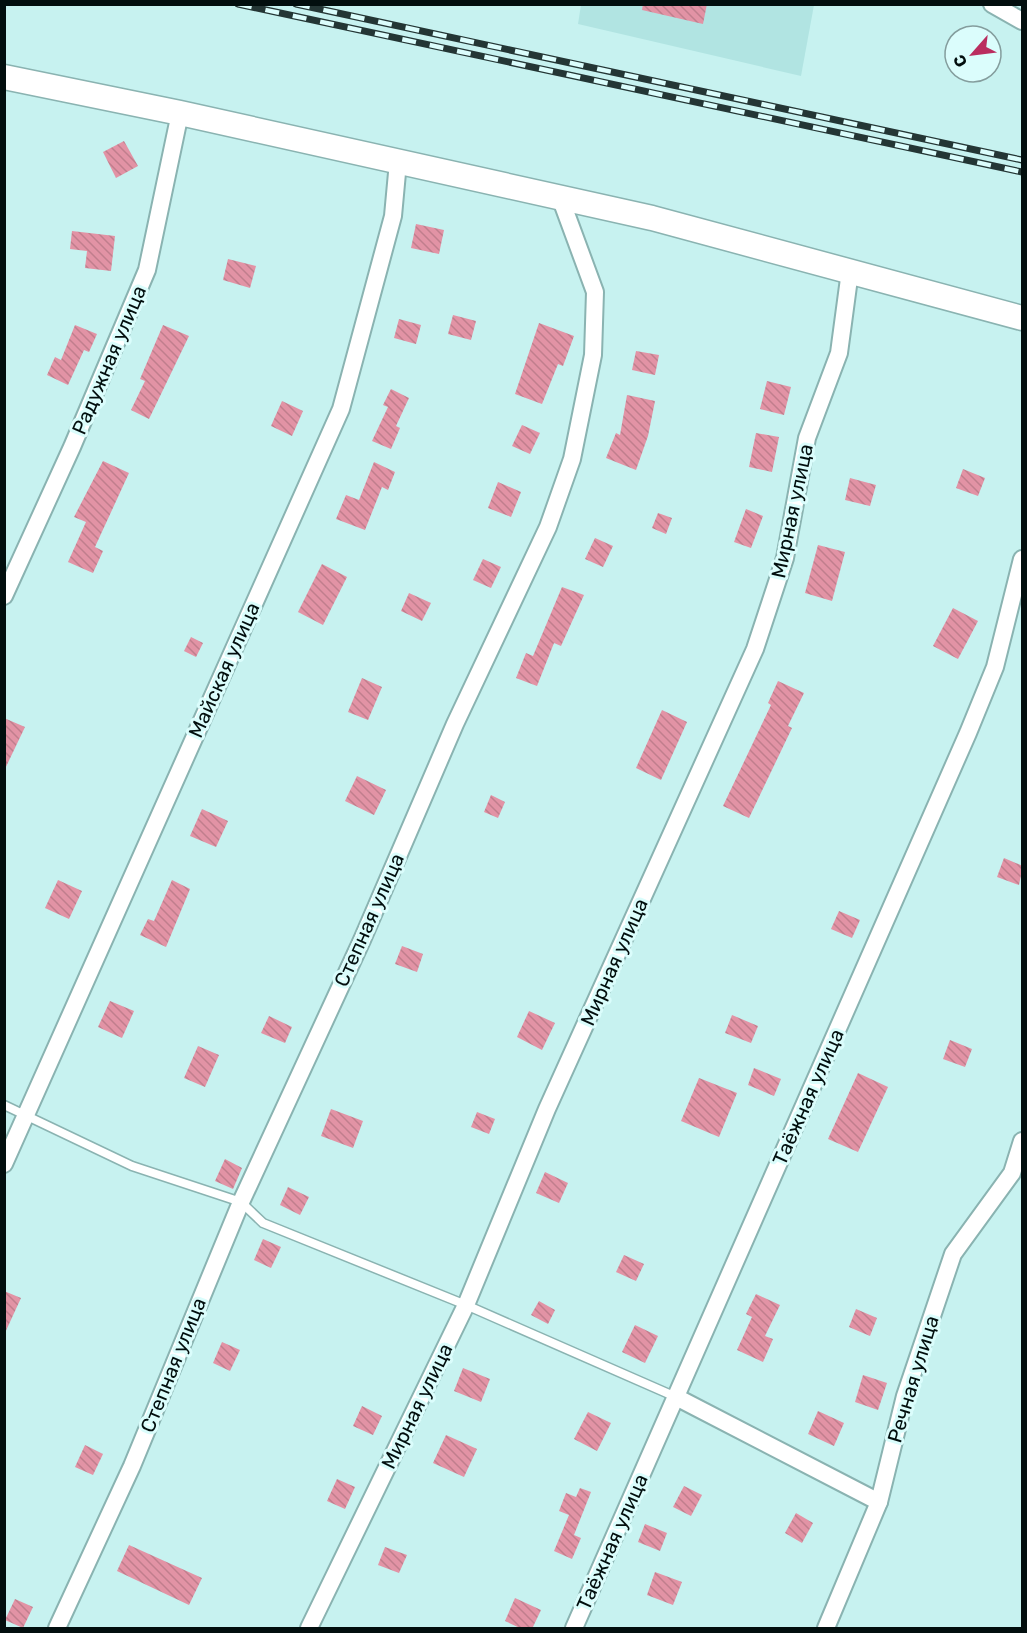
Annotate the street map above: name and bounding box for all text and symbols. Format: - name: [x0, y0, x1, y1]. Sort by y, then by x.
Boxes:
- north arrow: [943, 24, 1003, 84]
- text: С: [949, 51, 971, 70]
- street label: Радужная улица: [67, 282, 151, 438]
- street label: Мирная улица: [766, 442, 818, 580]
- street label: Майская улица: [184, 599, 264, 741]
- street label: Степная улица: [329, 850, 409, 990]
- street label: Мирная улица: [575, 895, 653, 1029]
- street label: Таёжная улица: [767, 1025, 849, 1169]
- street label: Степная улица: [135, 1294, 211, 1436]
- street label: Речная улица: [882, 1313, 944, 1445]
- street label: Мирная улица: [376, 1339, 458, 1473]
- street label: Таёжная улица: [571, 1470, 653, 1614]

